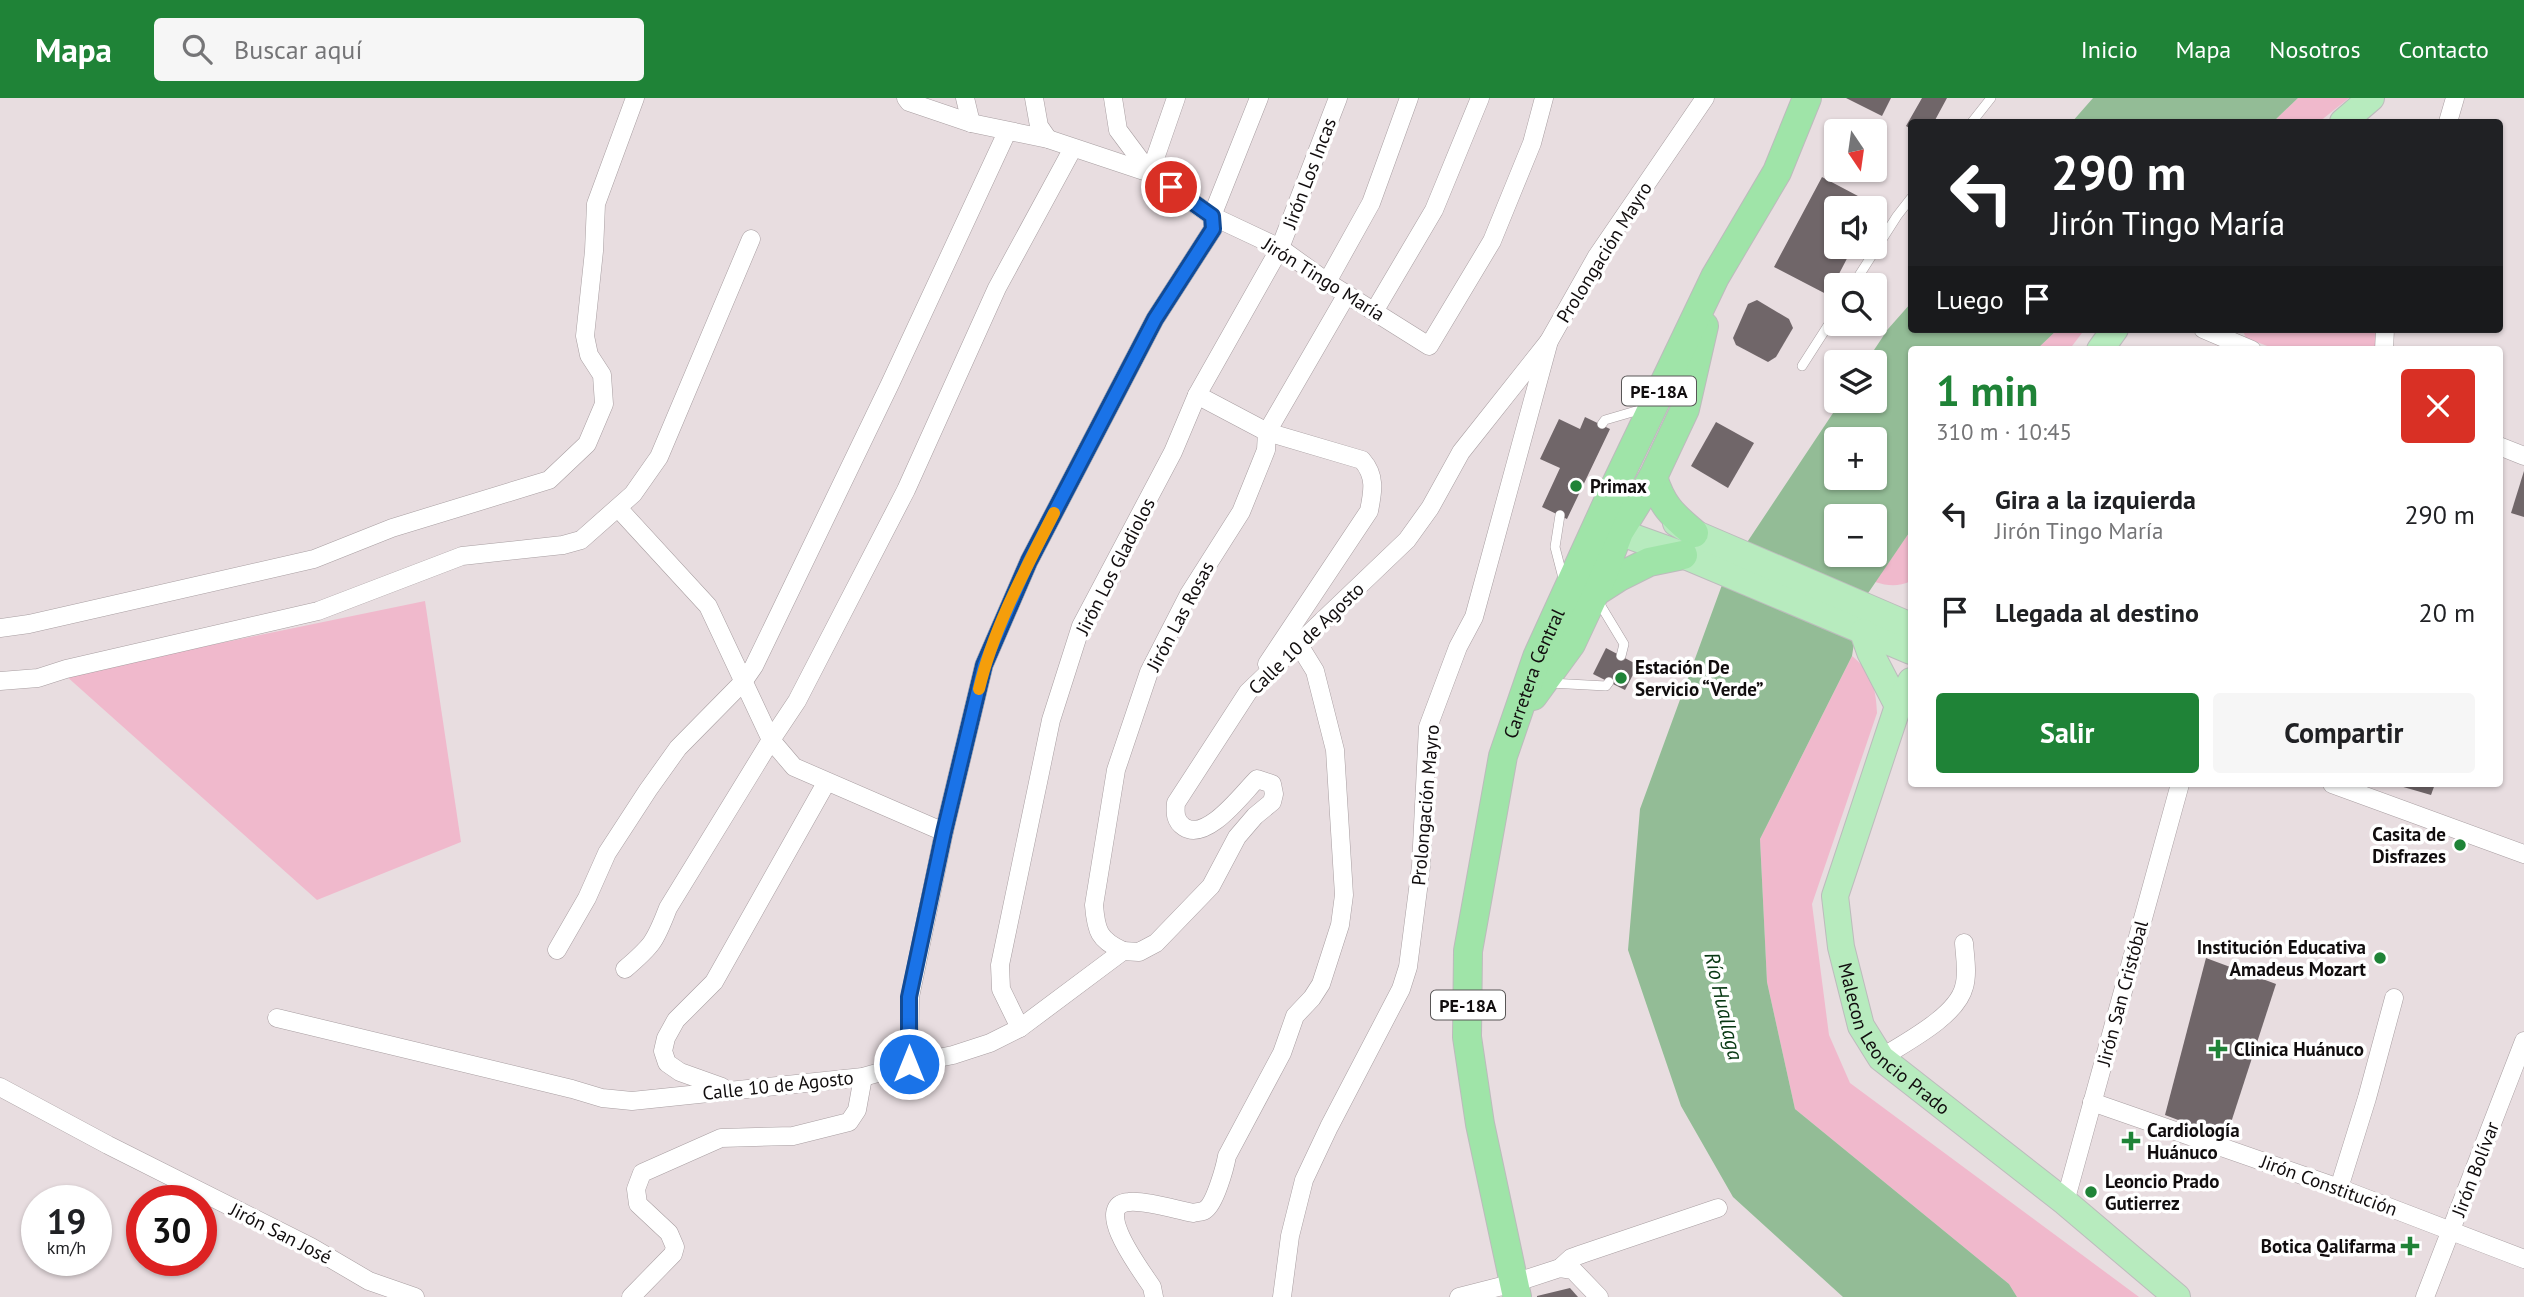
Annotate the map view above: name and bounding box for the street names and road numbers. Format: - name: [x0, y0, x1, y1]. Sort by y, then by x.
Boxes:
- street label: Jirón Los Incas: [1277, 114, 1341, 233]
- street label: Prolongación Mayro: [1551, 177, 1657, 327]
- street label: Jirón Tingo María: [1258, 231, 1389, 326]
- road number: PE-18A: [1622, 376, 1696, 405]
- street label: Jirón Los Gladiolos: [1070, 493, 1160, 639]
- street label: Jirón Las Rosas: [1141, 557, 1219, 676]
- street label: Calle 10 de Agosto: [1243, 577, 1369, 699]
- street label: Carretera Central: [1498, 604, 1570, 742]
- street label: Prolongación Mayro: [1406, 723, 1444, 887]
- street label: Jirón San Cristóbal: [2091, 917, 2153, 1069]
- street label: Malecon Leoncio Prado: [1833, 960, 1955, 1120]
- road number: PE-18A: [1431, 991, 1505, 1020]
- street label: Calle 10 de Agosto: [701, 1065, 855, 1105]
- street label: Jirón Bolívar: [2446, 1118, 2504, 1221]
- street label: Jirón Constitución: [2256, 1149, 2401, 1221]
- street label: Jirón San José: [225, 1197, 336, 1269]

